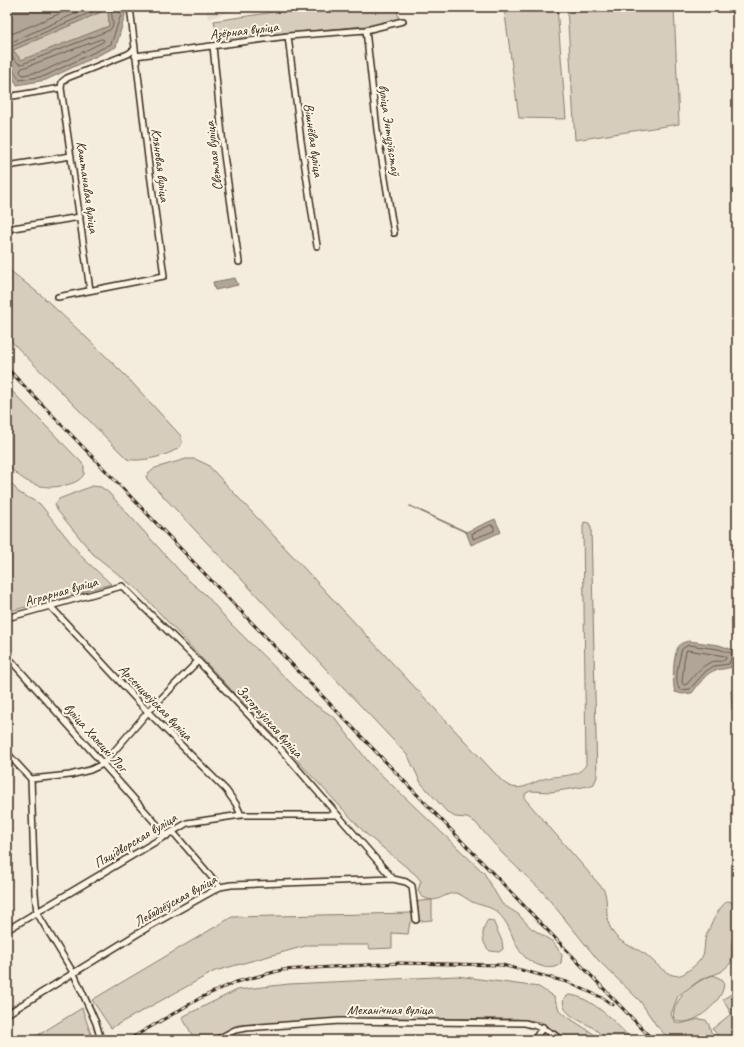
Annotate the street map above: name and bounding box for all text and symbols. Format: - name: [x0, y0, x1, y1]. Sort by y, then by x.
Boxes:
- street label: Азёрная вуліца: [209, 18, 280, 43]
- street label: вуліца Энтузіястаў: [375, 83, 404, 178]
- street label: Вішнёвая вуліца: [300, 102, 327, 179]
- street label: Светлая вуліца: [201, 120, 226, 191]
- street label: Кляновая вуліца: [148, 127, 174, 204]
- street label: Каштанавая вуліца: [73, 140, 102, 235]
- street label: Аграрная вуліца: [23, 573, 100, 610]
- street label: Арсенцьеўская вуліца: [115, 661, 197, 745]
- street label: Загораўская вуліца: [233, 682, 307, 762]
- street label: вуліца Халецкі Лог: [60, 699, 132, 777]
- street label: Пяцідворская вуліца: [91, 809, 180, 872]
- street label: Лебядзёўская вуліца: [131, 870, 220, 930]
- street label: Механічная вуліца: [347, 1001, 434, 1018]

